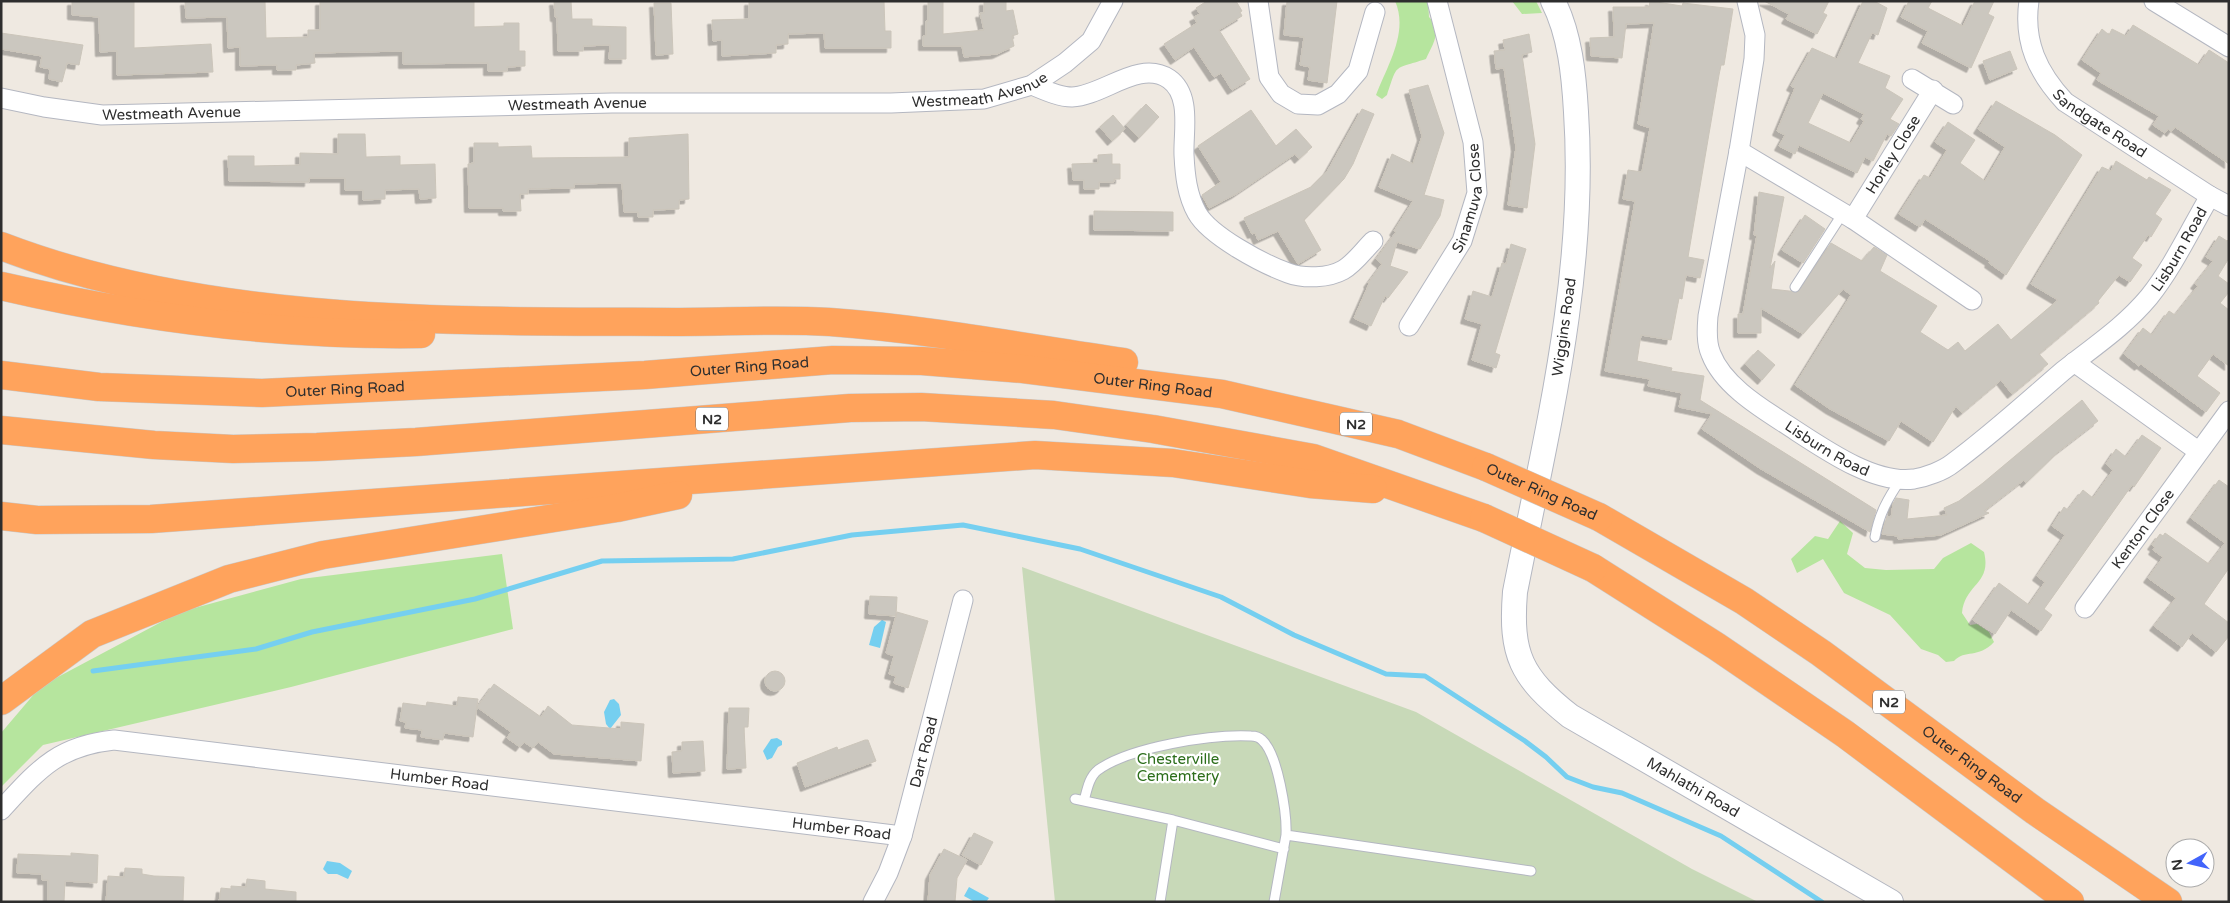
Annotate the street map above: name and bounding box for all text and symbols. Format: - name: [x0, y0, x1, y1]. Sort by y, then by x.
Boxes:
- street label: Westmeath Avenue: [912, 68, 1051, 111]
- street label: Sandgate Road: [2049, 85, 2150, 162]
- street label: Westmeath Avenue: [508, 94, 647, 114]
- street label: Westmeath Avenue: [102, 103, 241, 124]
- street label: Horley Close: [1862, 112, 1924, 197]
- street label: Sinamuva Close: [1448, 143, 1486, 256]
- street label: Lisburn Road: [2147, 204, 2211, 295]
- street label: Wiggins Road: [1548, 277, 1580, 377]
- street label: Outer Ring Road: [689, 353, 810, 380]
- street label: Outer Ring Road: [1092, 369, 1213, 402]
- street label: Outer Ring Road: [285, 377, 405, 401]
- road number: N2: [696, 408, 728, 430]
- road number: N2: [1340, 412, 1372, 436]
- street label: Lisburn Road: [1782, 417, 1872, 480]
- street label: Outer Ring Road: [1483, 459, 1600, 524]
- street label: Kenton Close: [2108, 485, 2178, 572]
- road number: N2: [1873, 690, 1905, 714]
- street label: Dart Road: [906, 715, 942, 789]
- street label: Outer Ring Road: [1918, 722, 2025, 807]
- park label: Chesterville Cememtery: [1137, 750, 1219, 785]
- street label: Mahlathi Road: [1643, 753, 1743, 821]
- street label: Humber Road: [389, 765, 490, 795]
- street label: Humber Road: [791, 814, 892, 844]
- north arrow: [2165, 838, 2215, 888]
- text: N: [2168, 858, 2187, 871]

